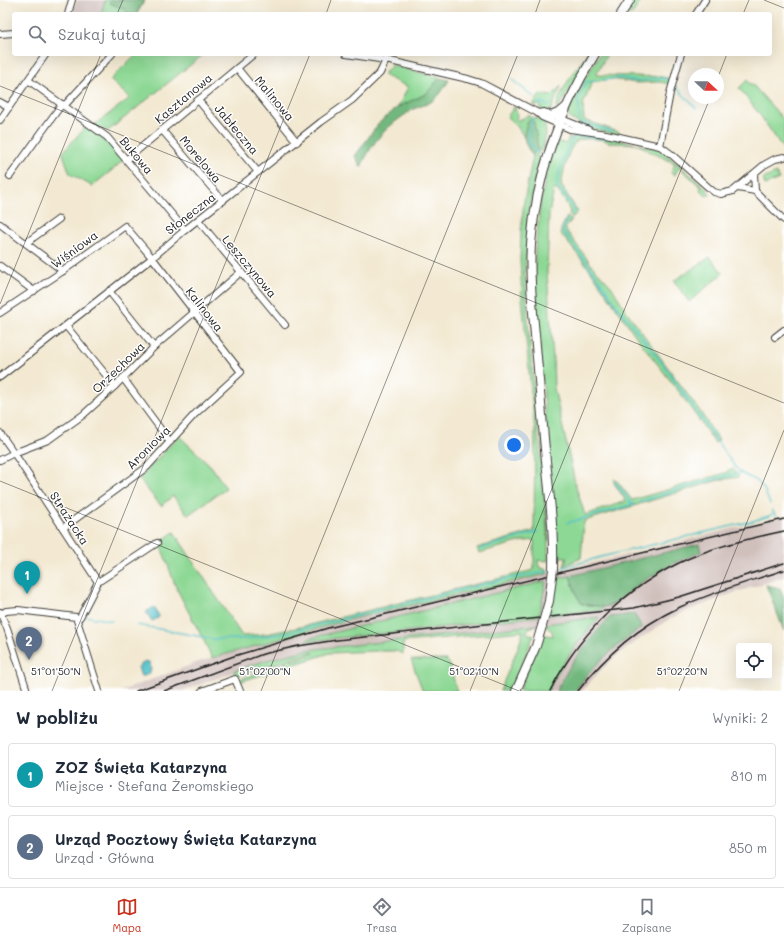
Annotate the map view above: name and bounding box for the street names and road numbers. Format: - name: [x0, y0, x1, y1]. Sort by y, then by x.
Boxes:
- street label: Kasztanowa: [151, 69, 215, 127]
- street label: Malinowa: [251, 72, 299, 124]
- street label: Jabłeczna: [211, 101, 263, 157]
- street label: Morelowa: [177, 132, 225, 186]
- street label: Bukowa: [117, 133, 157, 177]
- street label: Słoneczna: [162, 188, 218, 238]
- street label: Wiśniowa: [47, 227, 101, 271]
- street label: Leszczynowa: [219, 231, 281, 301]
- street label: Kalinowa: [183, 284, 227, 334]
- street label: Orzechowa: [88, 338, 148, 396]
- street label: Aroniowa: [123, 422, 173, 472]
- street label: Strażacka: [47, 488, 93, 548]

